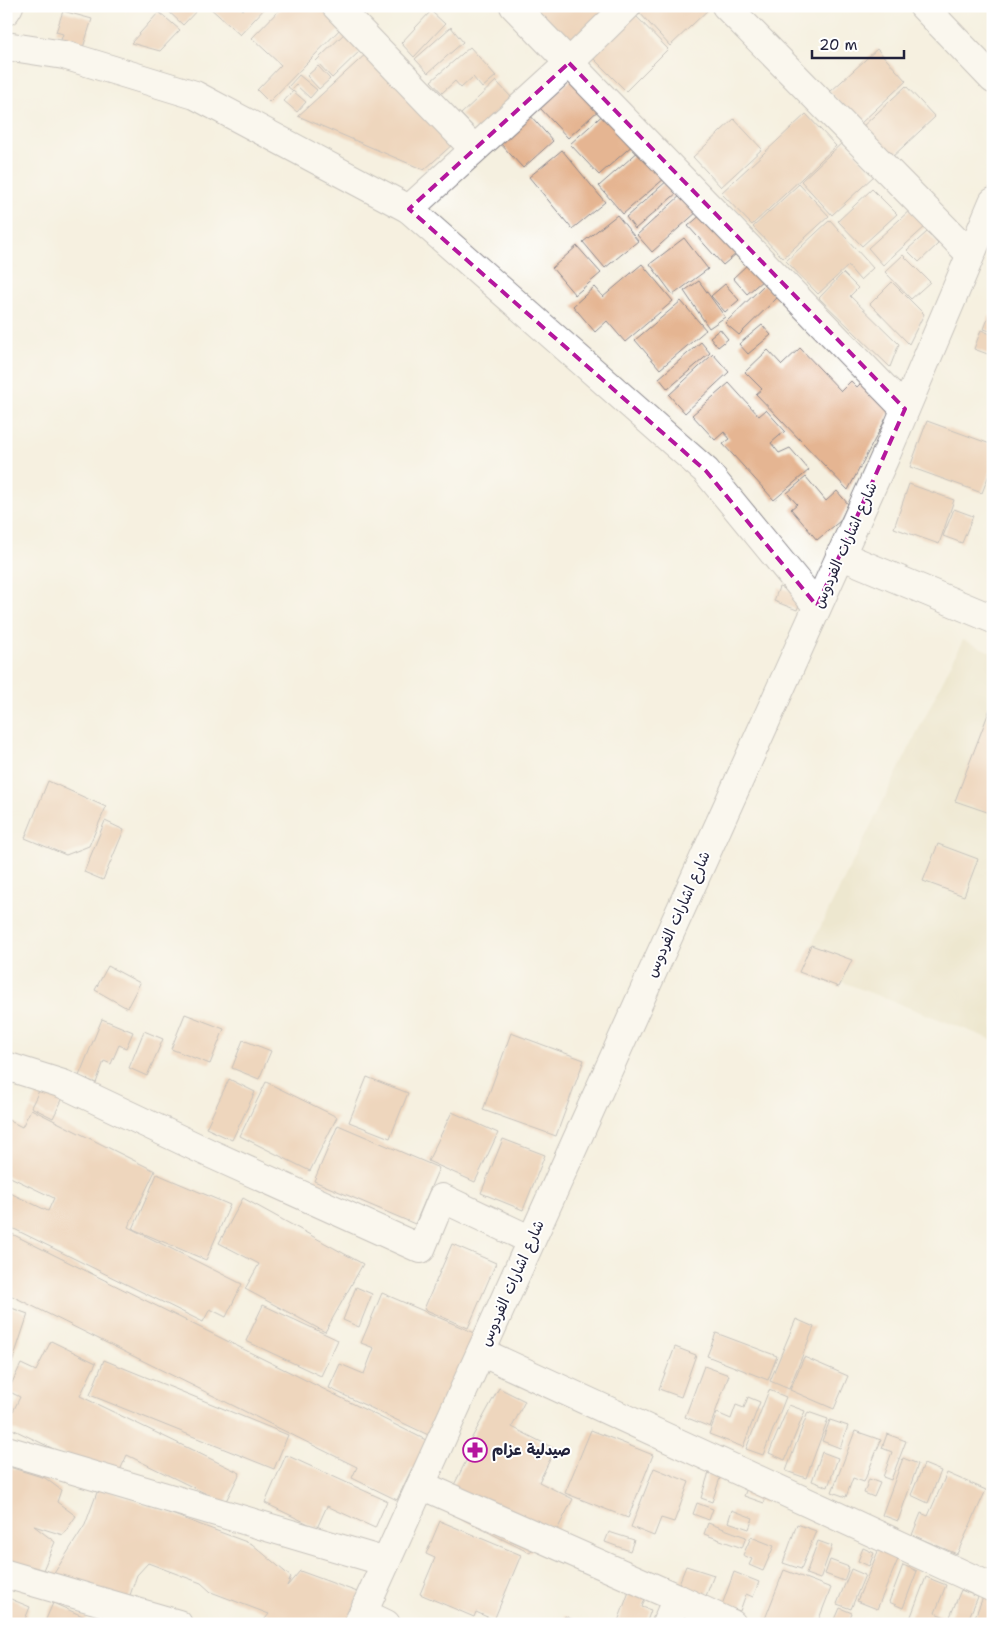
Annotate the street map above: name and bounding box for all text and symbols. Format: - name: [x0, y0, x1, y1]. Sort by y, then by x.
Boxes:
- scale bar: [812, 28, 904, 60]
- text: 20 m: [819, 35, 858, 55]
- street label: شارع اشارات الفردوس: [808, 479, 882, 611]
- street label: شارع اشارات الفردوس: [641, 848, 715, 980]
- street label: شارع اشارات الفردوس: [475, 1217, 549, 1349]
- pharmacy icon: صيدلية عزام: [462, 1437, 488, 1463]
- place label: صيدلية عزام: [492, 1440, 571, 1461]

